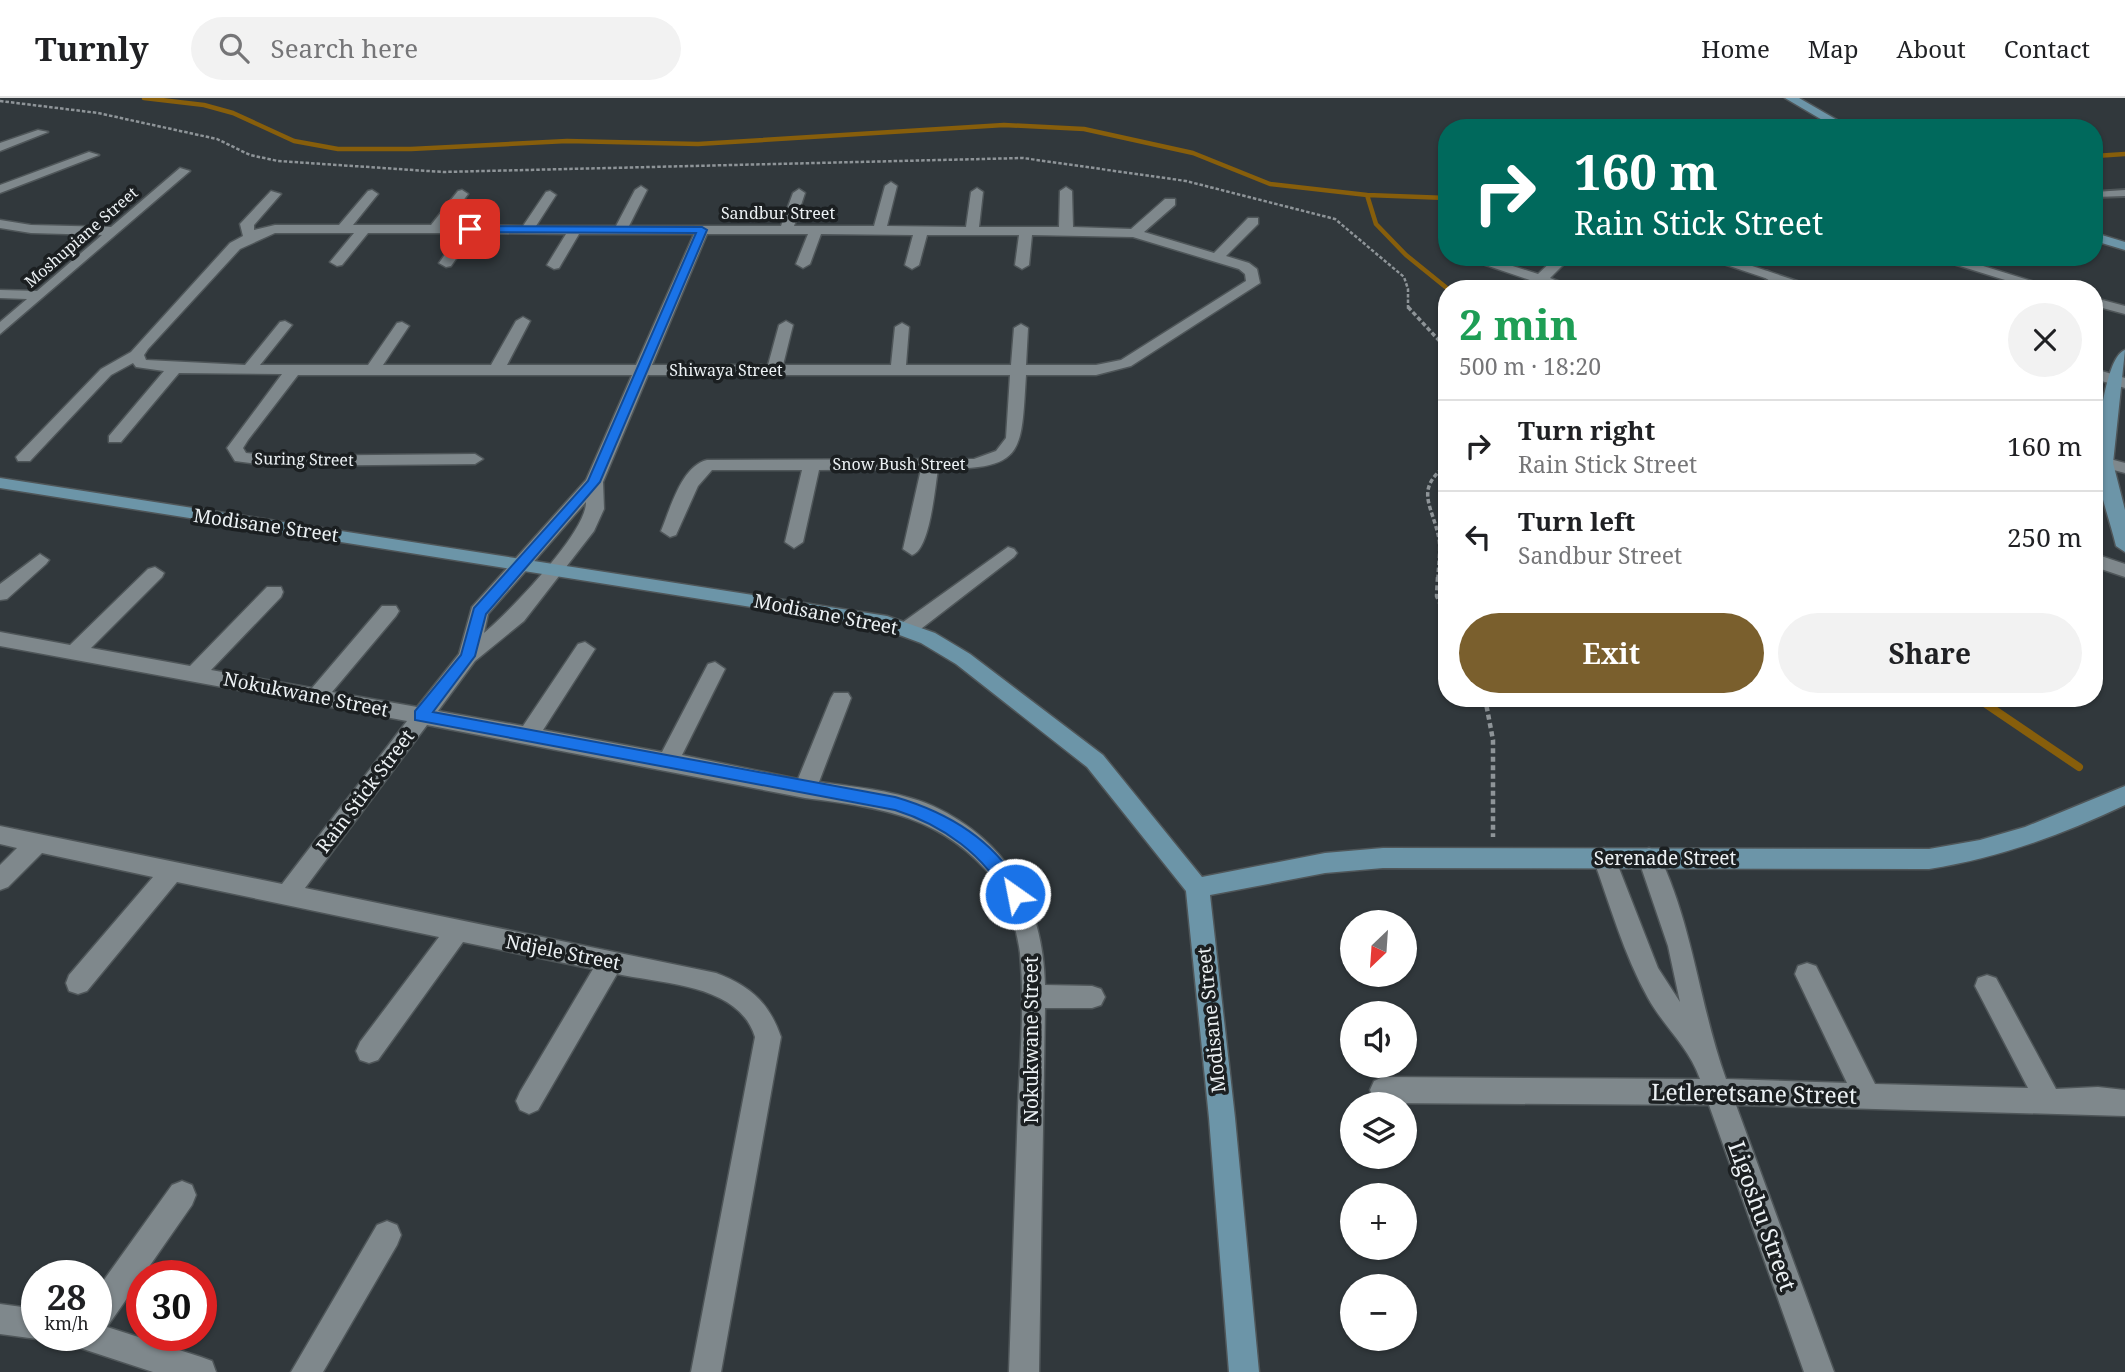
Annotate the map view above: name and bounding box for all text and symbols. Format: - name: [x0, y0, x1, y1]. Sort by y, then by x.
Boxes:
- search box: [191, 17, 681, 80]
- text: Turnly: [35, 26, 149, 71]
- icon: search: [215, 29, 253, 67]
- text: Search here: [271, 30, 418, 66]
- text: Home: [1701, 32, 1770, 65]
- text: Map: [1808, 32, 1859, 65]
- text: About: [1897, 32, 1966, 65]
- text: Contact: [2004, 32, 2090, 65]
- text: 160 m: [1574, 138, 1718, 204]
- icon: right: [1459, 147, 1550, 238]
- street label: Moshupiane Street: [20, 181, 143, 292]
- pin: [440, 199, 500, 259]
- text: Rain Stick Street: [1574, 201, 1823, 244]
- street label: Sandbur Street: [721, 202, 835, 224]
- icon: arrive: [451, 210, 489, 248]
- text: 2 min: [1459, 295, 1578, 352]
- button: close: [2008, 303, 2082, 377]
- text: 500 m · 18:20: [1459, 350, 1601, 382]
- street label: Shiwaya Street: [669, 359, 783, 381]
- text: Turn right: [1518, 412, 1655, 448]
- icon: right: [1459, 427, 1497, 465]
- text: 160 m: [2007, 428, 2082, 464]
- street label: Suring Street: [254, 447, 354, 471]
- text: Rain Stick Street: [1518, 448, 1697, 480]
- street label: Snow Bush Street: [833, 453, 966, 475]
- street label: Modisane Street: [192, 502, 340, 548]
- text: Turn left: [1518, 503, 1635, 539]
- icon: left: [1459, 518, 1497, 556]
- text: 250 m: [2007, 519, 2082, 555]
- text: Sandbur Street: [1518, 539, 1682, 571]
- street label: Modisane Street: [752, 587, 901, 641]
- button: Exit: [1459, 613, 1764, 693]
- button: Share: [1778, 613, 2082, 693]
- street label: Nokukwane Street: [221, 665, 391, 723]
- street label: Rain Stick Street: [310, 724, 420, 858]
- street label: Serenade Street: [1594, 845, 1736, 871]
- position arrow: [978, 857, 1052, 931]
- north arrow: [1340, 910, 1418, 987]
- map controls: [1340, 910, 1417, 1351]
- street label: Ndjele Street: [504, 928, 623, 976]
- street label: Modisane Street: [1190, 946, 1232, 1094]
- street label: Nokukwane Street: [1018, 956, 1044, 1124]
- button: sound: [1340, 1001, 1417, 1078]
- street label: Letleretsane Street: [1651, 1075, 1857, 1111]
- button: layers: [1340, 1092, 1417, 1169]
- street label: Ligoshu Street: [1721, 1136, 1805, 1295]
- button: +: [1340, 1183, 1417, 1260]
- speed limit sign: 30: [126, 1260, 217, 1351]
- text: 28: [47, 1273, 86, 1320]
- button: −: [1340, 1274, 1417, 1351]
- text: km/h: [44, 1311, 89, 1335]

